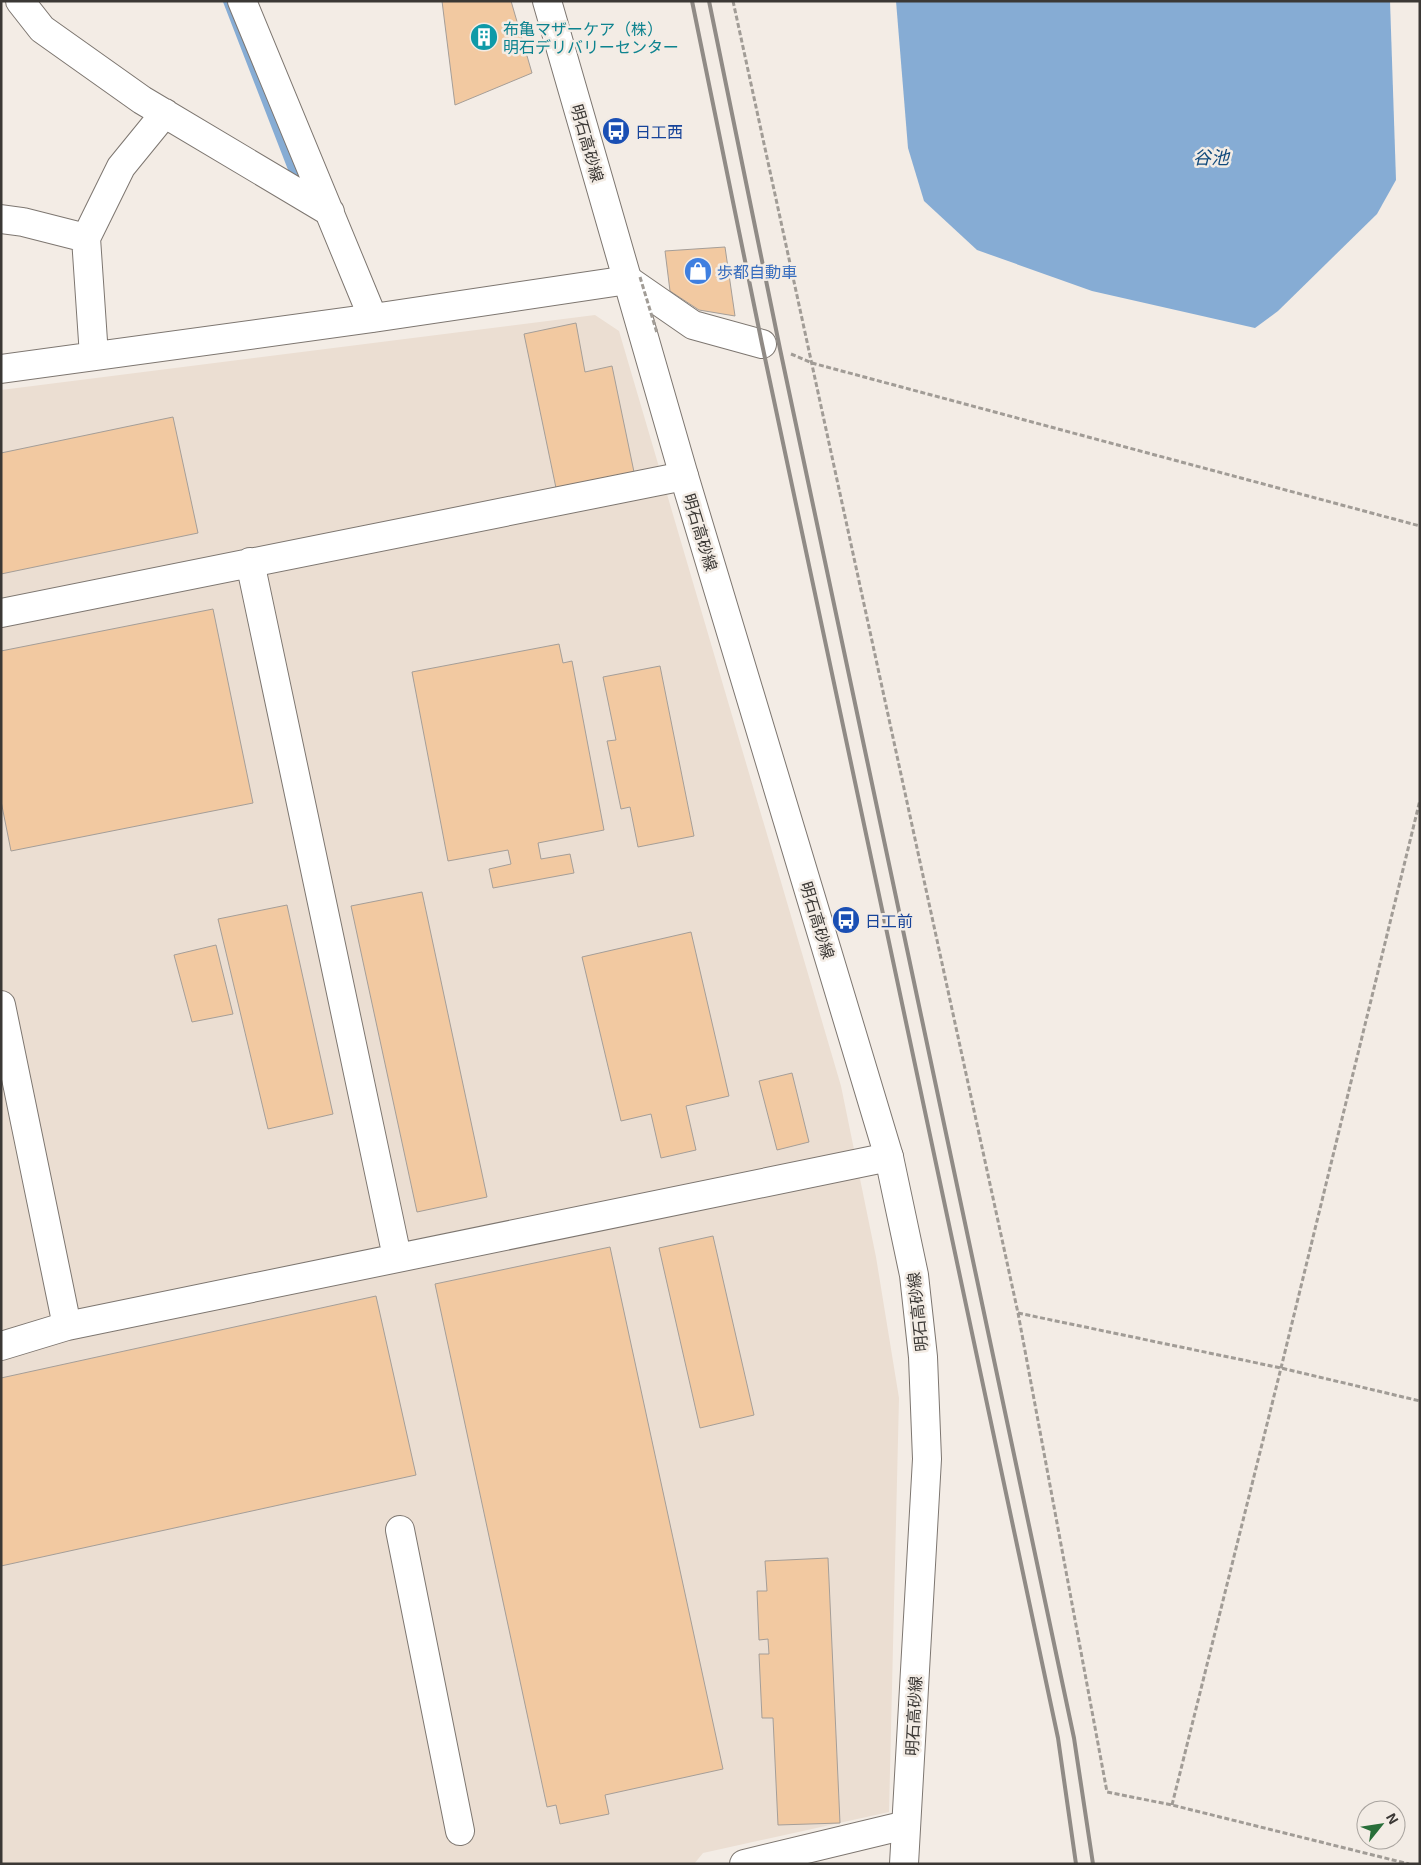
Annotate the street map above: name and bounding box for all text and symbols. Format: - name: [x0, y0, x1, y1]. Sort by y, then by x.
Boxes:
- place label: 布亀マザーケア（株） 明石デリバリーセンター: [503, 19, 679, 56]
- building icon: 布亀マザーケア（株） 明石デリバリーセンター: [469, 22, 499, 52]
- street label: 明石高砂線: [568, 102, 608, 184]
- bus stop icon: 日工西: [601, 116, 631, 146]
- place label: 日工西: [635, 122, 683, 141]
- water label: 谷池: [1193, 146, 1231, 168]
- shop icon: 歩都自動車: [683, 256, 713, 286]
- place label: 歩都自動車: [717, 262, 797, 281]
- street label: 明石高砂線: [680, 491, 722, 573]
- street label: 明石高砂線: [797, 879, 839, 961]
- bus stop icon: 日工前: [831, 905, 861, 935]
- place label: 日工前: [865, 911, 913, 930]
- street label: 明石高砂線: [903, 1271, 931, 1353]
- street label: 明石高砂線: [901, 1676, 925, 1756]
- north arrow: [1356, 1800, 1406, 1850]
- text: N: [1383, 1810, 1403, 1827]

